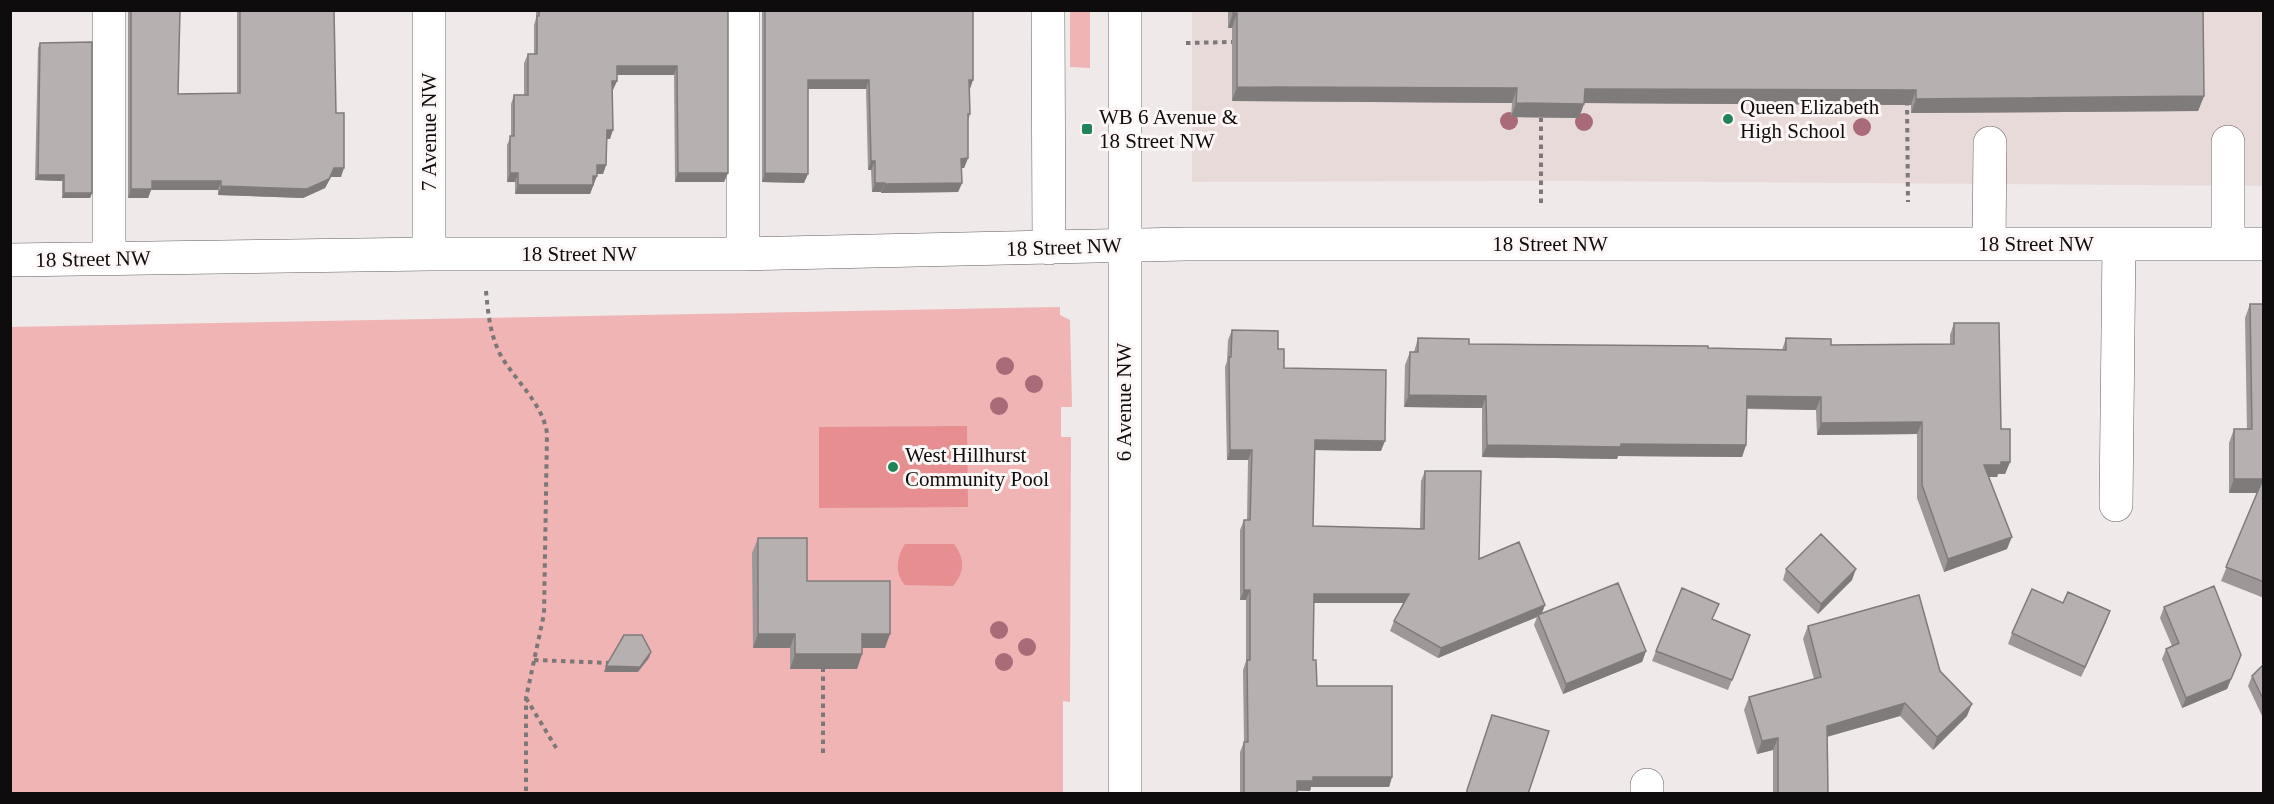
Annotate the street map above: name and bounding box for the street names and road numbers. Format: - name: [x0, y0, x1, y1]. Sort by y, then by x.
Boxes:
- street label: 7 Avenue NW: [417, 73, 441, 191]
- street label: 18 Street NW: [1492, 232, 1608, 256]
- street label: 18 Street NW: [1978, 232, 2094, 256]
- street label: 18 Street NW: [1006, 233, 1122, 261]
- street label: 18 Street NW: [521, 242, 637, 266]
- street label: 18 Street NW: [35, 246, 151, 272]
- street label: 6 Avenue NW: [1112, 343, 1136, 461]

